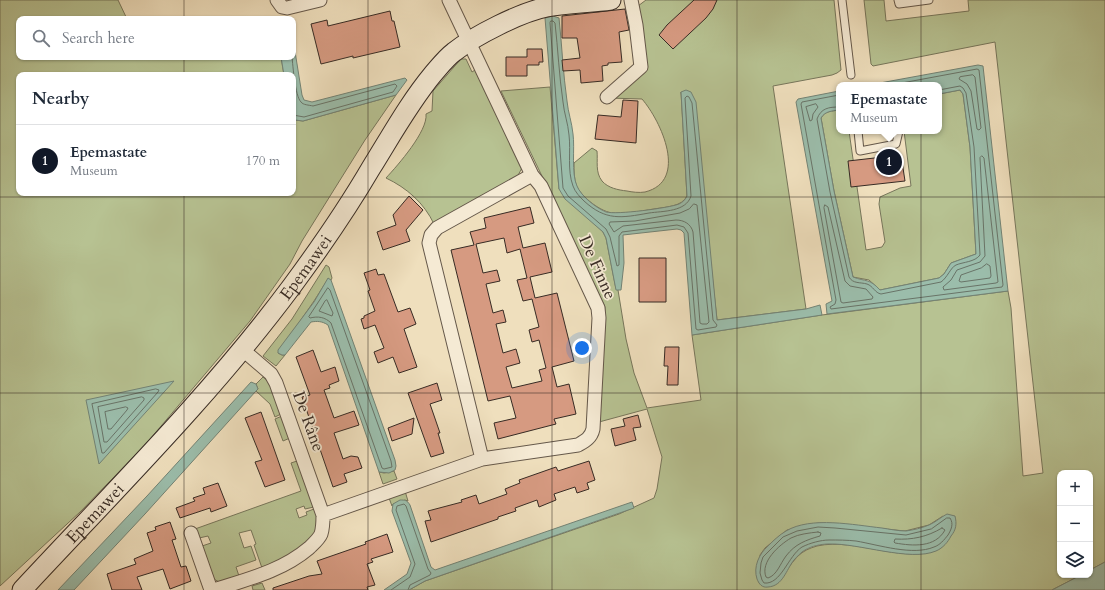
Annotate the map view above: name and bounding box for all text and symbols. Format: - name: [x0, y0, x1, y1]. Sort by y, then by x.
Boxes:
- search box: [16, 16, 296, 60]
- icon: search: [30, 27, 52, 49]
- text: Search here: [62, 28, 135, 48]
- popup: [836, 82, 942, 134]
- text: Nearby: [32, 87, 89, 110]
- text: Epemastate: [850, 89, 928, 109]
- text: Museum: [850, 109, 898, 127]
- text: Epemastate: [70, 142, 147, 162]
- pin: 1: [876, 147, 902, 177]
- text: 1: [42, 152, 48, 170]
- text: 170 m: [246, 152, 280, 170]
- text: Museum: [70, 162, 118, 180]
- street label: Epemawei: [275, 230, 337, 305]
- street label: De Finne: [573, 232, 622, 303]
- your location: [572, 338, 592, 358]
- street label: De Râne: [287, 388, 330, 455]
- map controls: [1057, 470, 1093, 578]
- button: +: [1057, 470, 1093, 506]
- street label: Epemawei: [61, 478, 129, 548]
- button: −: [1057, 506, 1093, 542]
- button: layers: [1057, 542, 1093, 578]

